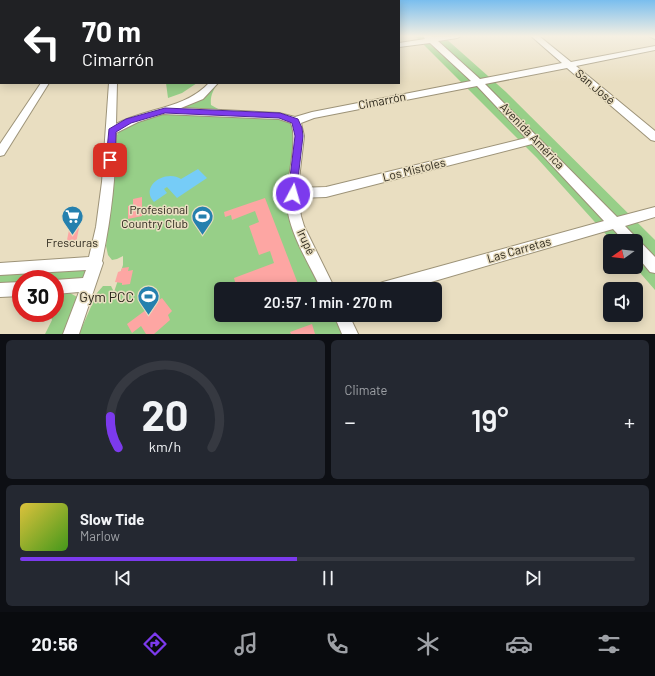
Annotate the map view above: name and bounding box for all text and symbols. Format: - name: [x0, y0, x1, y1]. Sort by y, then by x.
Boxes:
- text: 70 m: [82, 14, 141, 48]
- icon: left: [16, 16, 68, 68]
- text: Cimarrón: [82, 48, 154, 70]
- street label: San José: [573, 66, 618, 107]
- street label: Cimarrón: [357, 89, 407, 111]
- street label: Avenida América: [498, 99, 568, 171]
- pin: [93, 143, 127, 177]
- icon: arrive: [99, 149, 121, 171]
- street label: Los Mistoles: [381, 154, 447, 184]
- position arrow: [272, 173, 314, 215]
- place label: Profesional Country Club: [121, 202, 188, 230]
- supermarket icon: Frescuras: [59, 203, 85, 236]
- sports icon: Profesional Country Club: [190, 204, 216, 237]
- street label: Irupé: [295, 226, 319, 257]
- street label: Las Carretas: [485, 233, 552, 265]
- north arrow: [603, 234, 643, 274]
- map controls: [603, 234, 643, 322]
- place label: Frescuras: [46, 235, 98, 249]
- speed limit sign: 30: [12, 270, 64, 322]
- button: sound: [603, 282, 643, 322]
- sports icon: Gym PCC: [136, 284, 162, 317]
- place label: Gym PCC: [79, 288, 134, 305]
- text: 20:57 · 1 min · 270 m: [264, 293, 392, 311]
- text: Climate: [345, 382, 388, 398]
- text: 20: [142, 388, 189, 438]
- text: 19°: [471, 402, 509, 438]
- text: −: [345, 408, 356, 434]
- text: +: [624, 408, 635, 434]
- text: km/h: [149, 437, 181, 454]
- text: Slow Tide: [80, 510, 144, 528]
- text: Marlow: [80, 528, 120, 544]
- icon: previous: [112, 567, 134, 589]
- icon: pause: [317, 567, 339, 589]
- icon: next: [522, 567, 544, 589]
- icon: directions: [141, 630, 169, 658]
- icon: music: [232, 630, 260, 658]
- icon: phone: [323, 630, 351, 658]
- icon: climate: [414, 630, 442, 658]
- icon: car: [505, 630, 533, 658]
- icon: filters: [595, 630, 623, 658]
- text: 20:56: [31, 633, 78, 655]

